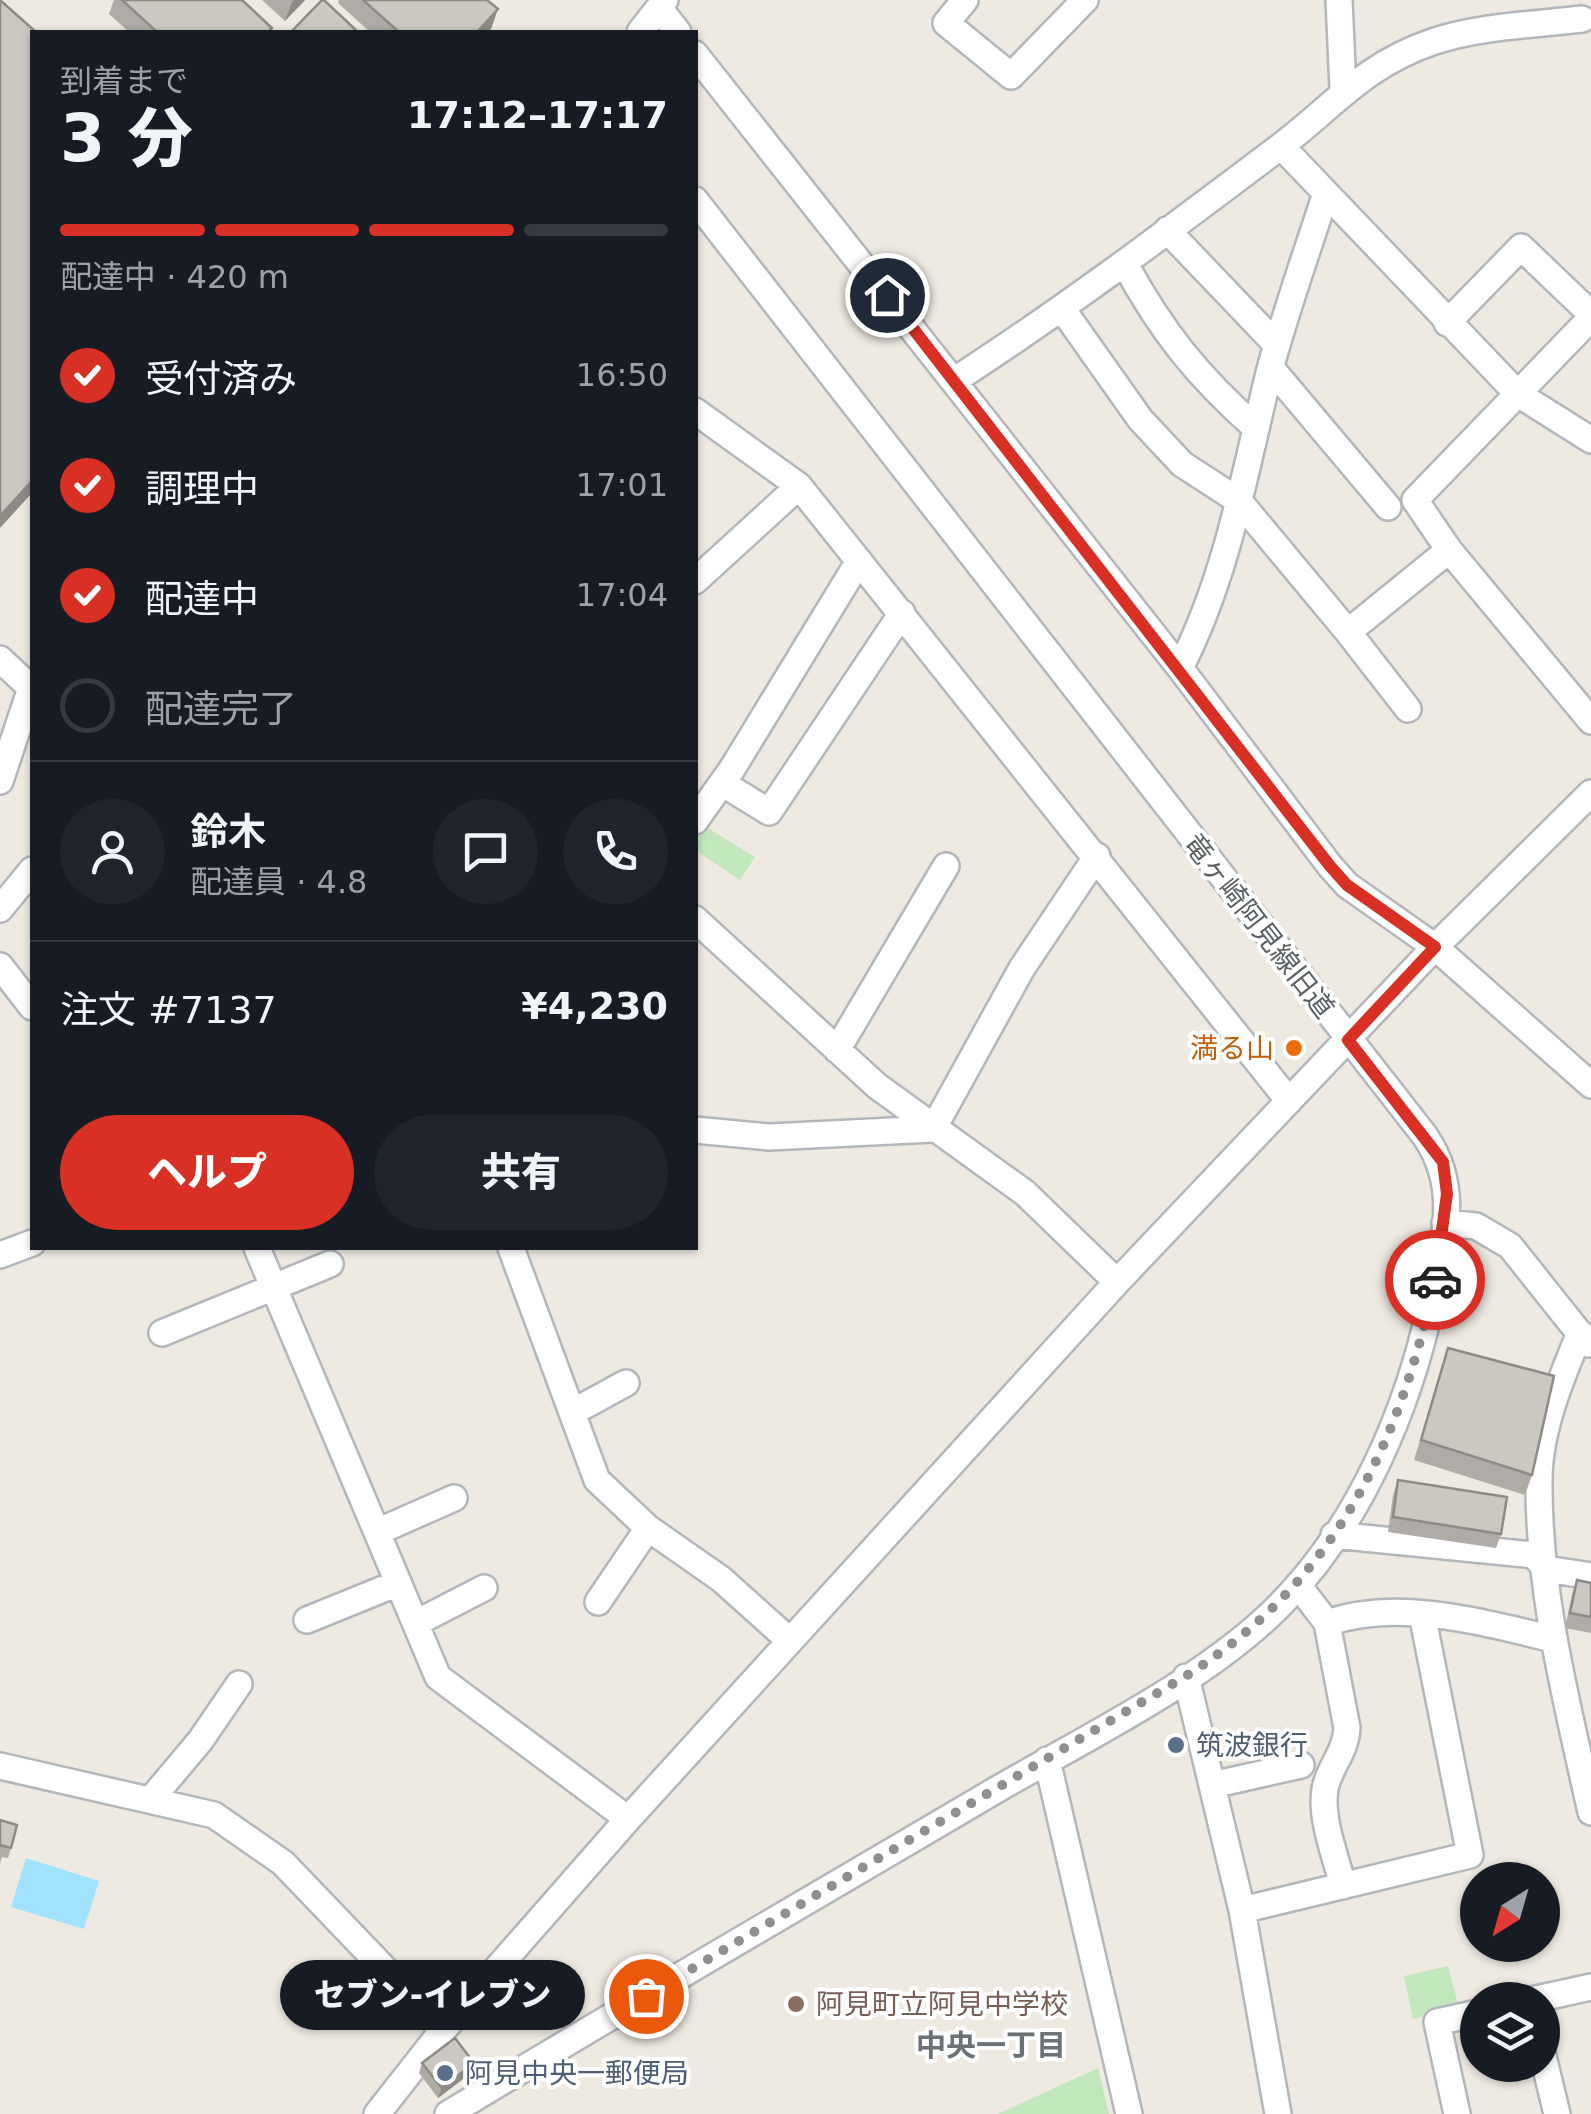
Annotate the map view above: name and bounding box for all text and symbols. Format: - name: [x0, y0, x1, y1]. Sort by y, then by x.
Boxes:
- text: 到着まで: [60, 62, 188, 100]
- text: 17:12–17:17: [407, 93, 668, 137]
- text: 3 分: [60, 101, 193, 176]
- pin: [845, 253, 930, 338]
- text: 配達中 · 420 m: [60, 258, 289, 296]
- icon: home: [860, 268, 915, 323]
- icon: check: [60, 348, 115, 403]
- text: 16:50: [576, 356, 668, 394]
- text: 受付済み: [145, 357, 297, 401]
- icon: check: [60, 458, 115, 513]
- text: 17:01: [576, 466, 668, 504]
- text: 調理中: [145, 467, 259, 511]
- icon: check: [60, 568, 115, 623]
- text: 17:04: [576, 576, 668, 614]
- text: 配達中: [145, 577, 259, 621]
- text: 配達完了: [145, 687, 297, 731]
- button: person: [60, 799, 165, 904]
- button: chat: [433, 799, 538, 904]
- button: phone: [563, 799, 668, 904]
- text: 鈴木: [190, 810, 266, 854]
- street label: 竜ヶ崎阿見線旧道: [1177, 828, 1341, 1024]
- text: 配達員 · 4.8: [190, 863, 367, 901]
- text: ¥4,230: [521, 984, 668, 1028]
- text: 注文 #7137: [60, 988, 277, 1032]
- place label: 満る山: [1190, 1032, 1274, 1065]
- marker: 満る山: [1283, 1037, 1305, 1059]
- button: ヘルプ: [60, 1115, 354, 1230]
- button: 共有: [374, 1115, 668, 1230]
- courier: [1385, 1230, 1485, 1330]
- icon: car: [1408, 1253, 1463, 1308]
- place label: 筑波銀行: [1196, 1729, 1308, 1762]
- marker: 筑波銀行: [1165, 1734, 1187, 1756]
- north arrow: [1460, 1862, 1560, 1962]
- map controls: [1460, 1862, 1560, 2082]
- pin: [604, 1954, 689, 2039]
- callout: セブン-イレブン: [281, 1961, 586, 2031]
- icon: bag: [619, 1969, 674, 2024]
- text: セブン-イレブン: [314, 1976, 551, 2014]
- button: layers: [1460, 1982, 1560, 2082]
- place label: 阿見町立阿見中学校: [816, 1988, 1068, 2021]
- marker: 阿見町立阿見中学校: [785, 1993, 807, 2015]
- district label: 中央一丁目: [916, 2028, 1066, 2063]
- place label: 阿見中央一郵便局: [465, 2057, 689, 2090]
- marker: 阿見中央一郵便局: [434, 2062, 456, 2084]

